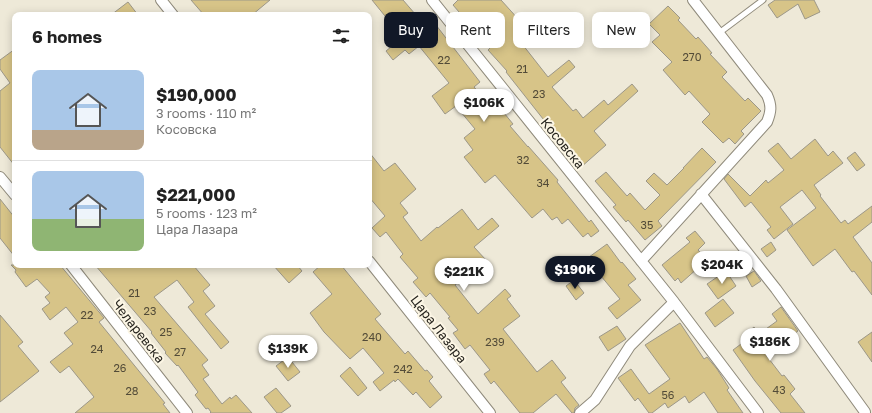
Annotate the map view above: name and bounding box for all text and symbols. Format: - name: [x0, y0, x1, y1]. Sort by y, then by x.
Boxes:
- chip: Buy: [384, 12, 438, 48]
- chip: Rent: [446, 12, 505, 48]
- chip: Filters: [513, 12, 584, 48]
- chip: New: [592, 12, 650, 48]
- icon: filters: [330, 25, 352, 47]
- text: 6 homes: [32, 26, 102, 47]
- house number: 270: [682, 50, 702, 63]
- house number: 22: [438, 53, 450, 66]
- house number: 21: [516, 62, 528, 75]
- text: $190,000: [156, 84, 237, 105]
- icon: home: [64, 86, 112, 134]
- house number: 23: [533, 87, 545, 100]
- pin: $106K: [456, 89, 512, 123]
- text: $106K: [463, 94, 505, 110]
- text: 3 rooms · 110 m²: [156, 105, 256, 121]
- street label: Косовска: [538, 114, 588, 172]
- text: Косовска: [156, 121, 217, 137]
- house number: 32: [517, 153, 529, 166]
- house number: 34: [536, 176, 550, 189]
- text: $221,000: [156, 184, 235, 205]
- icon: home: [64, 187, 112, 235]
- text: 5 rooms · 123 m²: [156, 205, 257, 221]
- house number: 35: [641, 218, 653, 231]
- text: Цара Лазара: [156, 221, 238, 237]
- pin: $204K: [694, 251, 750, 285]
- pin: $190K: [547, 256, 603, 290]
- text: $204K: [701, 256, 743, 272]
- pin: $221K: [436, 258, 492, 292]
- text: $190K: [554, 261, 596, 277]
- text: $221K: [444, 263, 484, 279]
- house number: 21: [128, 286, 140, 299]
- street label: Цара Лазара: [407, 292, 471, 366]
- street label: Челаревска: [109, 296, 169, 366]
- house number: 23: [144, 304, 156, 317]
- house number: 22: [81, 308, 93, 321]
- house number: 25: [160, 325, 172, 338]
- pin: $186K: [742, 328, 798, 362]
- house number: 240: [362, 330, 382, 343]
- text: $186K: [749, 333, 791, 349]
- pin: $139K: [260, 335, 316, 369]
- house number: 239: [485, 335, 505, 348]
- text: $139K: [267, 340, 309, 356]
- house number: 24: [90, 342, 104, 355]
- house number: 27: [174, 345, 186, 358]
- house number: 26: [113, 361, 127, 374]
- house number: 242: [393, 362, 413, 375]
- house number: 43: [772, 383, 786, 396]
- house number: 28: [125, 384, 139, 397]
- house number: 56: [661, 388, 675, 401]

